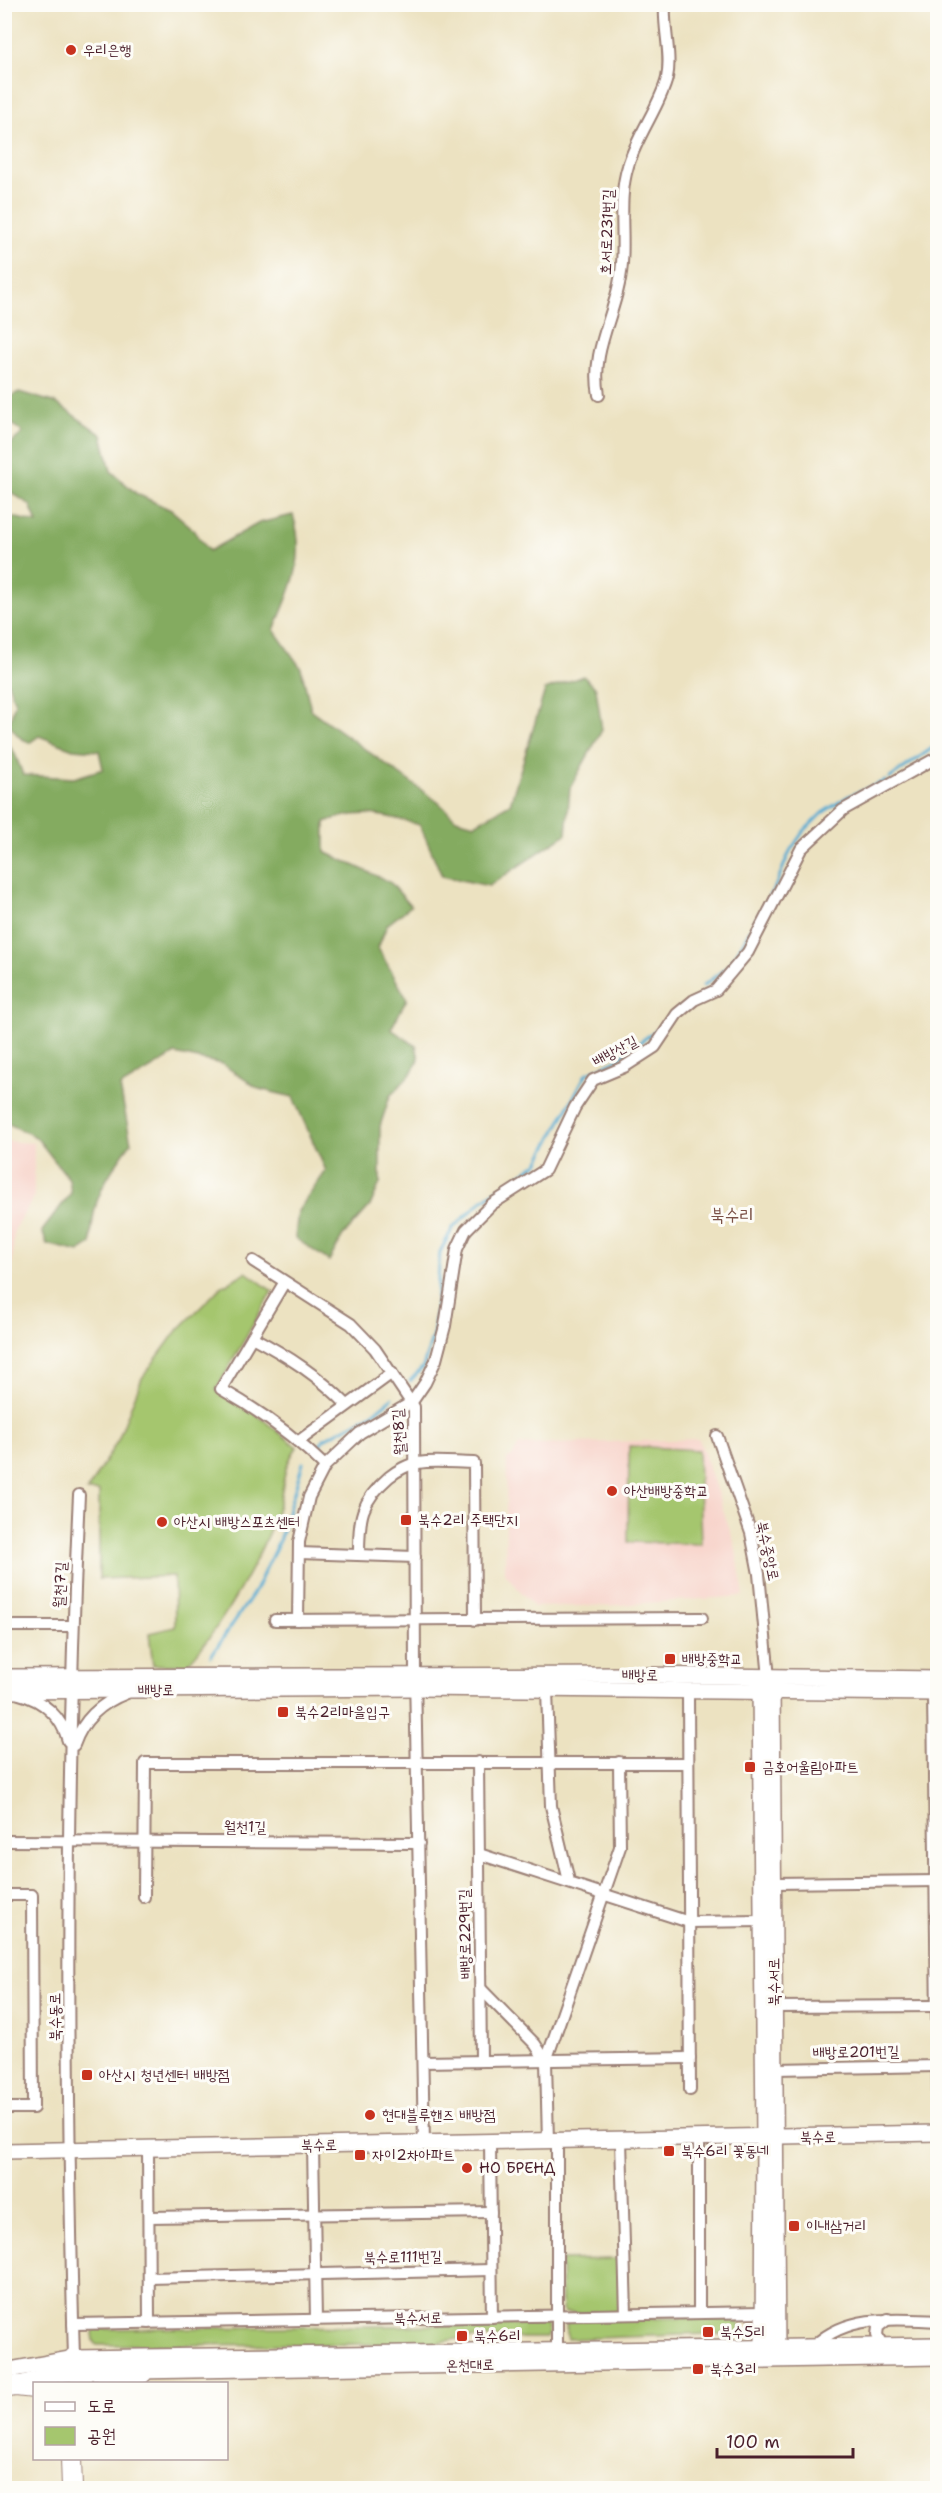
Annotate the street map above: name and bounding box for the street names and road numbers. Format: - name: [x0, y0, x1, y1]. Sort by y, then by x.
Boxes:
- street label: 호서로231번길: [596, 189, 618, 275]
- street label: 배방산길: [589, 1031, 641, 1071]
- street label: 월천8길: [387, 1408, 411, 1456]
- street label: 북수중앙로: [752, 1519, 784, 1583]
- street label: 월천7길: [49, 1561, 71, 1609]
- street label: 배방로: [622, 1665, 658, 1685]
- street label: 배방로: [138, 1680, 174, 1700]
- street label: 월천1길: [224, 1817, 266, 1837]
- street label: 배방로229번길: [454, 1889, 476, 1979]
- street label: 북수서로: [764, 1958, 784, 2006]
- street label: 북수동로: [45, 1993, 65, 2041]
- street label: 배방로201번길: [812, 2041, 900, 2063]
- street label: 북수로: [800, 2127, 836, 2147]
- street label: 북수로: [301, 2135, 337, 2155]
- street label: 북수로111번길: [364, 2246, 442, 2268]
- street label: 북수서로: [394, 2308, 442, 2328]
- street label: 온천대로: [446, 2355, 494, 2375]

